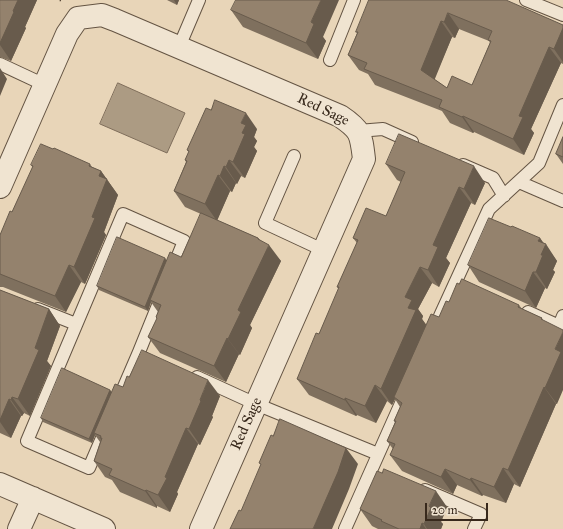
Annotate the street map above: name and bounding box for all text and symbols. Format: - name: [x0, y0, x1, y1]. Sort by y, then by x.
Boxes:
- street label: Red Sage: [294, 90, 352, 130]
- street label: Red Sage: [227, 395, 267, 453]
- scale bar: [427, 495, 490, 521]
- text: 20 m: [432, 503, 458, 517]

